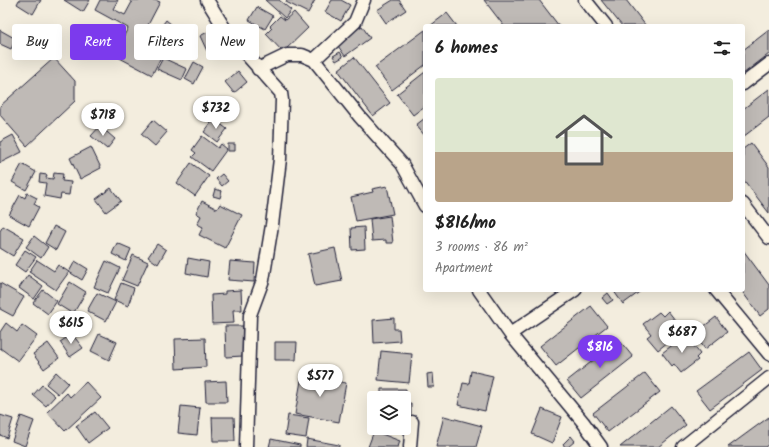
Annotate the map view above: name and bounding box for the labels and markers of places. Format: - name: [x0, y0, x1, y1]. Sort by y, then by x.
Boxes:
- pin: $732: [192, 96, 240, 130]
- pin: $718: [79, 103, 127, 137]
- pin: $615: [47, 311, 95, 345]
- pin: $687: [658, 320, 706, 354]
- pin: $816: [576, 335, 624, 369]
- pin: $577: [296, 364, 344, 398]

